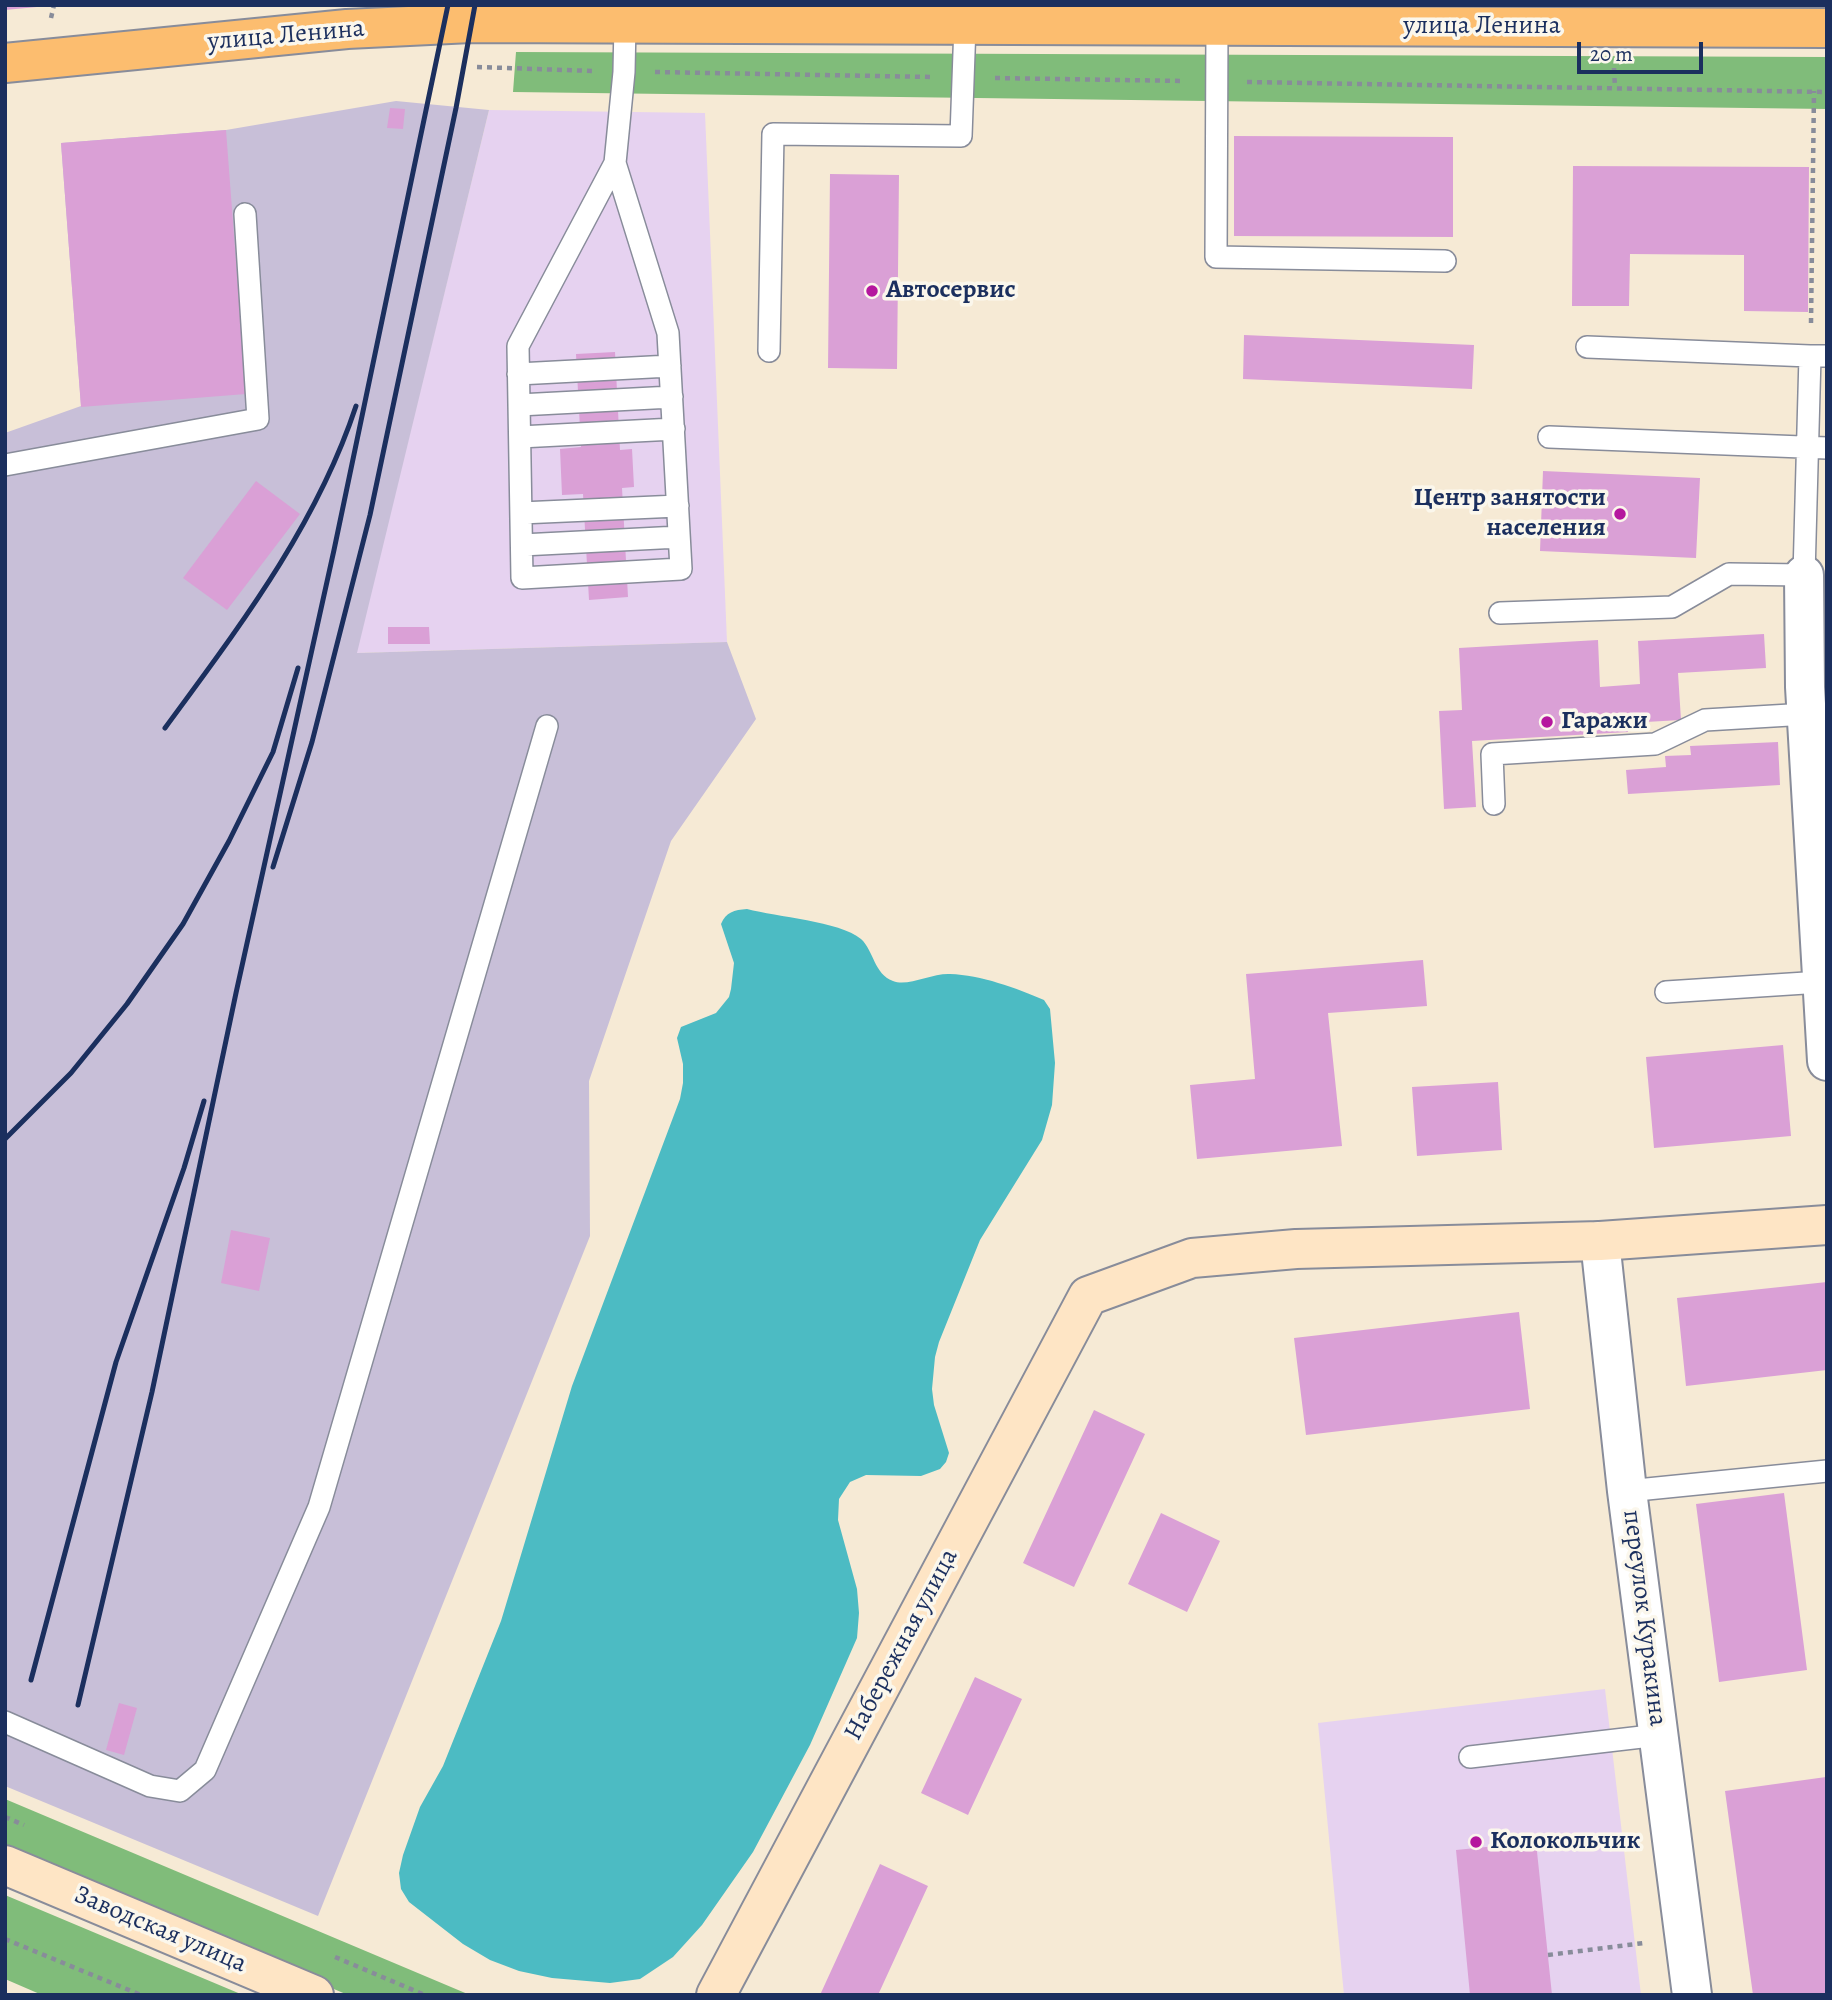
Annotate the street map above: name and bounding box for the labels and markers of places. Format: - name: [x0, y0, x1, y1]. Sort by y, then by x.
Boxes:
- place label: Автосервис: [886, 275, 1016, 307]
- marker: Автосервис: [864, 283, 880, 299]
- place label: Центр занятости населения: [1414, 483, 1606, 544]
- marker: Центр занятости населения: [1612, 506, 1628, 522]
- place label: Гаражи: [1561, 706, 1648, 738]
- marker: Гаражи: [1539, 714, 1555, 730]
- place label: Колокольчик: [1490, 1826, 1640, 1858]
- marker: Колокольчик: [1468, 1834, 1484, 1850]

